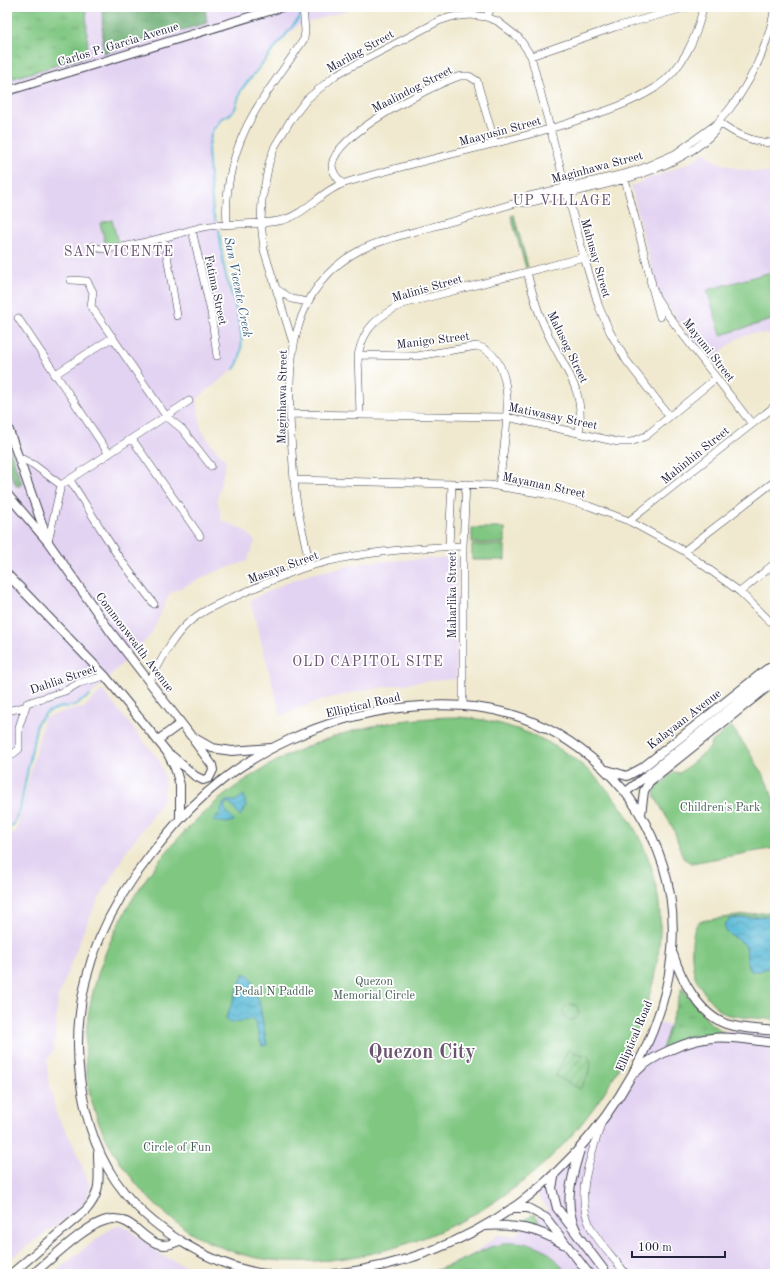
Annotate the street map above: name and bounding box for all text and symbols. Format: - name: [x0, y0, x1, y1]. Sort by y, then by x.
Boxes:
- street label: Carlos P. Garcia Avenue: [56, 21, 181, 69]
- street label: Marilag Street: [325, 28, 396, 75]
- street label: Maalindog Street: [370, 64, 455, 115]
- street label: Maayusin Street: [458, 115, 543, 149]
- street label: Maginhawa Street: [550, 150, 644, 186]
- district label: UP VILLAGE: [512, 194, 612, 208]
- street label: Mahusay Street: [578, 218, 612, 299]
- water label: San Vicente Creek: [221, 236, 254, 339]
- district label: SAN VICENTE: [64, 245, 174, 259]
- street label: Fatima Street: [202, 254, 228, 326]
- street label: Malinis Street: [391, 273, 464, 305]
- street label: Malusog Street: [545, 310, 590, 385]
- street label: Mayumi Street: [680, 317, 736, 384]
- street label: Manigo Street: [396, 331, 470, 351]
- street label: Maginhawa Street: [276, 350, 290, 444]
- street label: Matiwasay Street: [507, 402, 598, 432]
- street label: Mahinhin Street: [659, 425, 732, 487]
- street label: Mayaman Street: [501, 471, 587, 501]
- street label: Masaya Street: [247, 550, 320, 586]
- street label: Maharlika Street: [447, 551, 459, 639]
- street label: Commonwealth Avenue: [93, 591, 176, 695]
- district label: OLD CAPITOL SITE: [292, 655, 444, 669]
- street label: Dahlia Street: [29, 663, 98, 697]
- street label: Kalayaan Avenue: [646, 687, 724, 752]
- street label: Elliptical Road: [325, 692, 402, 720]
- park label: Children's Park: [680, 802, 760, 814]
- park label: Quezon Memorial Circle: [333, 976, 415, 1002]
- park label: Pedal N Paddle: [234, 986, 314, 998]
- street label: Elliptical Road: [615, 999, 655, 1074]
- district label: Quezon City: [368, 1043, 476, 1063]
- park label: Circle of Fun: [143, 1142, 211, 1154]
- scale bar: [632, 1233, 725, 1259]
- text: 100 m: [638, 1242, 672, 1254]

